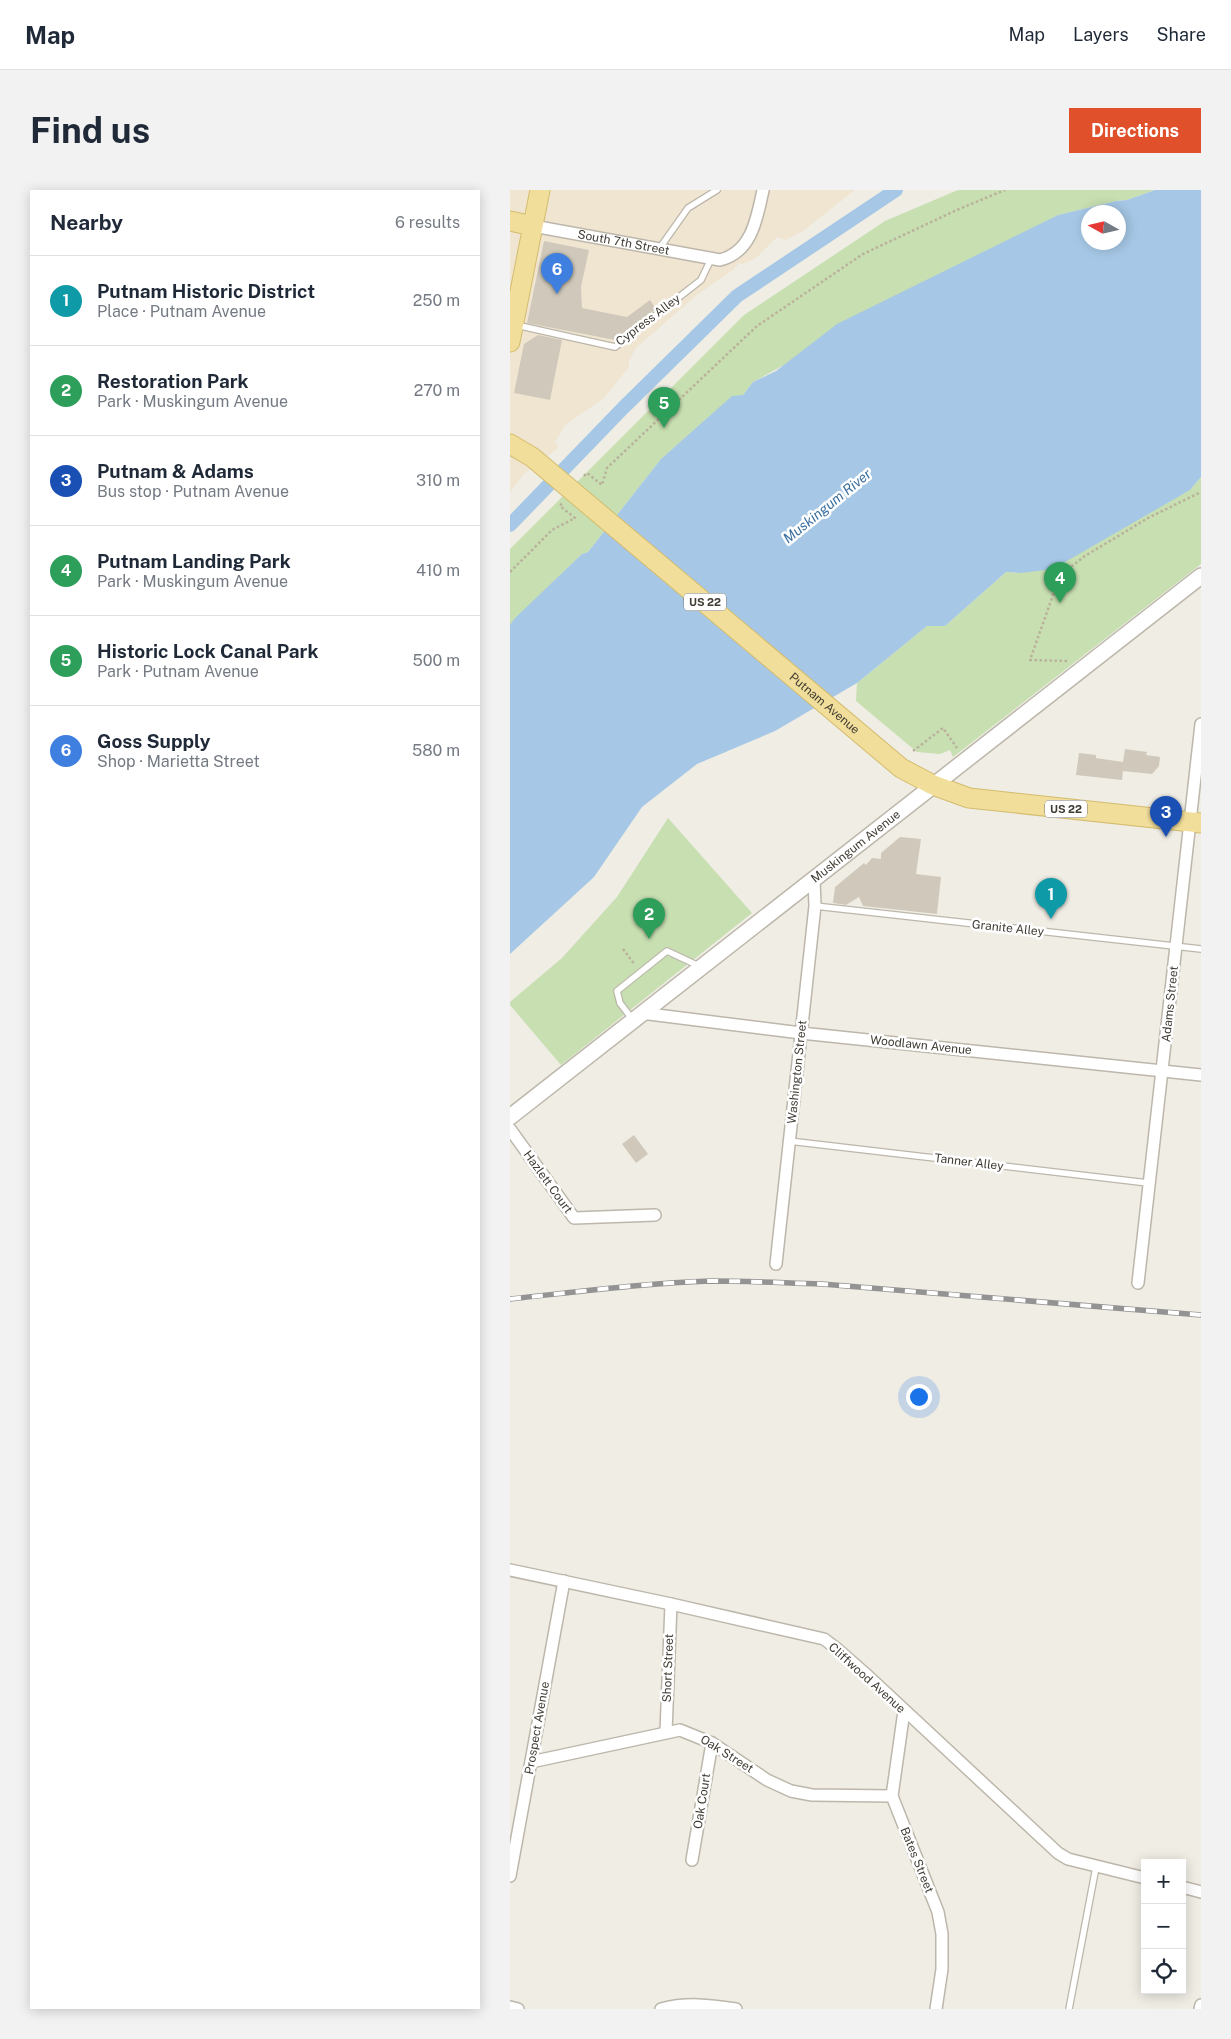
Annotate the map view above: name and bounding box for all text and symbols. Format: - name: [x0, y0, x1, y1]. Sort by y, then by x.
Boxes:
- text: Map: [25, 21, 75, 49]
- text: Map: [1009, 24, 1045, 45]
- text: Layers: [1073, 24, 1129, 45]
- text: Share: [1157, 24, 1206, 45]
- button: Directions: [1069, 108, 1201, 153]
- text: Find us: [30, 110, 150, 151]
- north arrow: [1081, 205, 1126, 250]
- text: Nearby: [50, 210, 123, 235]
- text: 6 results: [395, 213, 460, 232]
- street label: South 7th Street: [576, 227, 671, 258]
- pin: 6: [541, 253, 573, 294]
- text: Putnam Historic District: [97, 280, 315, 302]
- text: 1: [63, 291, 69, 310]
- text: 250 m: [413, 291, 460, 310]
- street label: Cypress Alley: [613, 291, 683, 349]
- text: Place · Putnam Avenue: [97, 302, 266, 321]
- text: Restoration Park: [97, 370, 249, 392]
- text: 2: [61, 381, 71, 400]
- text: 270 m: [414, 381, 460, 400]
- pin: 5: [648, 387, 680, 428]
- text: Park · Muskingum Avenue: [97, 392, 288, 411]
- text: Putnam & Adams: [97, 460, 254, 482]
- water label: Muskingum River: [780, 465, 875, 546]
- text: 3: [61, 471, 71, 490]
- text: 310 m: [416, 471, 460, 490]
- text: Bus stop · Putnam Avenue: [97, 482, 289, 501]
- text: Putnam Landing Park: [97, 550, 291, 572]
- text: 4: [61, 561, 71, 580]
- text: 410 m: [416, 561, 460, 580]
- pin: 4: [1044, 562, 1076, 603]
- text: Park · Muskingum Avenue: [97, 572, 288, 591]
- road number: US 22: [684, 594, 726, 611]
- text: Historic Lock Canal Park: [97, 640, 318, 662]
- text: 5: [61, 651, 71, 670]
- text: 500 m: [413, 651, 460, 670]
- text: Park · Putnam Avenue: [97, 662, 259, 681]
- street label: Putnam Avenue: [787, 670, 862, 737]
- text: Goss Supply: [97, 730, 211, 752]
- text: 6: [61, 741, 71, 760]
- text: 580 m: [412, 741, 460, 760]
- text: Shop · Marietta Street: [97, 752, 260, 771]
- pin: 3: [1150, 796, 1182, 837]
- road number: US 22: [1045, 800, 1087, 818]
- street label: Muskingum Avenue: [808, 807, 903, 886]
- pin: 1: [1035, 878, 1067, 919]
- pin: 2: [633, 898, 665, 939]
- street label: Granite Alley: [971, 917, 1045, 939]
- street label: Adams Street: [1159, 965, 1181, 1043]
- street label: Washington Street: [785, 1019, 809, 1125]
- street label: Woodlawn Avenue: [869, 1033, 973, 1057]
- street label: Hazlett Court: [521, 1148, 576, 1216]
- street label: Tanner Alley: [934, 1151, 1005, 1173]
- your location: [906, 1384, 932, 1410]
- street label: Short Street: [660, 1633, 676, 1703]
- street label: Cliffwood Avenue: [826, 1640, 908, 1716]
- street label: Prospect Avenue: [522, 1680, 552, 1776]
- street label: Oak Street: [698, 1732, 756, 1776]
- street label: Oak Court: [691, 1772, 713, 1830]
- street label: Bates Street: [897, 1825, 937, 1895]
- map controls: [1141, 1859, 1186, 1994]
- button: +: [1141, 1859, 1186, 1904]
- button: −: [1141, 1904, 1186, 1949]
- button: locate: [1141, 1949, 1186, 1994]

